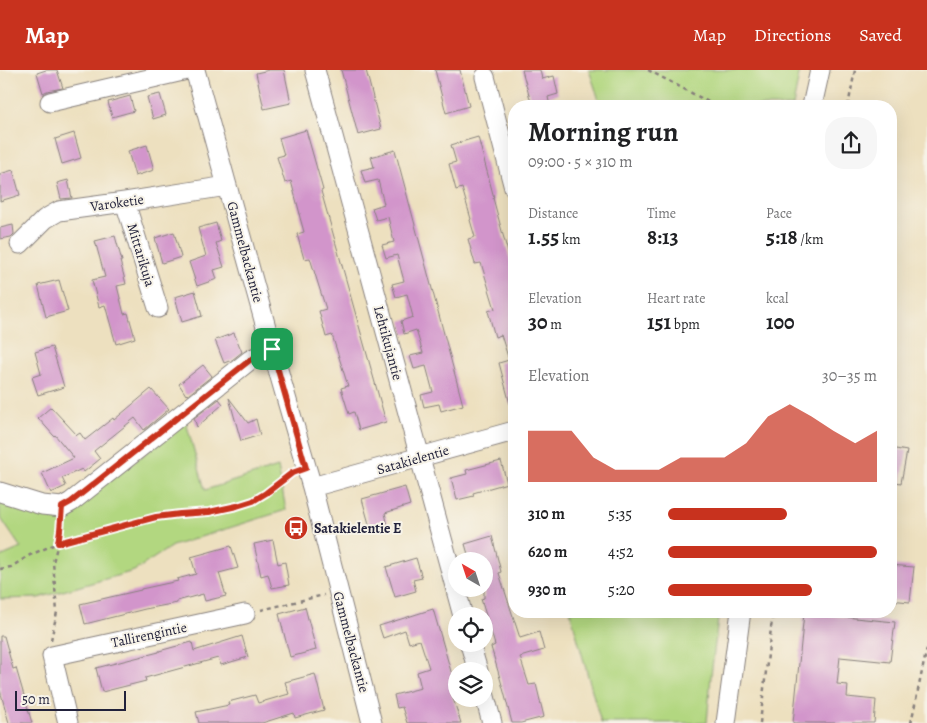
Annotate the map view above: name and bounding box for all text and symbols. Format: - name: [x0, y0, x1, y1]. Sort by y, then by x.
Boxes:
- text: Map: [25, 19, 69, 51]
- text: Map: [693, 23, 726, 47]
- text: Directions: [754, 23, 831, 47]
- text: Saved: [859, 23, 902, 47]
- text: Morning run: [528, 113, 678, 151]
- button: share: [825, 117, 877, 169]
- text: 09:00 · 5 × 310 m: [528, 151, 633, 173]
- street label: Varoketie: [88, 190, 145, 216]
- street label: Gammelbackantie: [222, 199, 268, 305]
- text: Distance: [528, 204, 578, 223]
- text: Time: [647, 204, 676, 223]
- text: Pace: [766, 204, 792, 223]
- street label: Mittarikuja: [122, 221, 160, 289]
- text: 1.55: [528, 223, 559, 251]
- text: 8:13: [647, 223, 679, 251]
- text: 5:18: [766, 223, 798, 251]
- text: km: [559, 230, 581, 249]
- text: /km: [798, 230, 824, 249]
- text: Elevation: [528, 289, 582, 308]
- text: Heart rate: [647, 289, 705, 308]
- text: kcal: [766, 289, 788, 308]
- street label: Lehtikujantie: [369, 304, 407, 382]
- text: 30: [528, 308, 548, 336]
- text: 151: [647, 308, 671, 336]
- text: 100: [766, 308, 795, 336]
- text: m: [548, 315, 562, 334]
- text: bpm: [671, 315, 700, 334]
- pin: [251, 328, 293, 370]
- icon: arrive: [258, 335, 286, 363]
- text: Elevation: [528, 365, 589, 387]
- text: 30–35 m: [822, 365, 877, 387]
- street label: Satakielentie: [375, 441, 451, 479]
- text: 310 m: [528, 503, 565, 525]
- text: 5:35: [608, 503, 632, 525]
- bus stop icon: Satakielentie E: [283, 515, 309, 541]
- place label: Satakielentie E: [314, 519, 401, 538]
- text: 620 m: [528, 541, 567, 563]
- text: 4:52: [608, 541, 634, 563]
- north arrow: [448, 552, 492, 598]
- map controls: [448, 552, 493, 707]
- text: 930 m: [528, 579, 567, 601]
- text: 5:20: [608, 579, 635, 601]
- street label: Gammelbackantie: [328, 589, 374, 695]
- button: locate: [448, 607, 493, 652]
- street label: Tallirengintie: [109, 618, 189, 652]
- button: layers: [448, 662, 493, 707]
- scale bar: [15, 688, 126, 711]
- text: 50 m: [22, 690, 50, 709]

